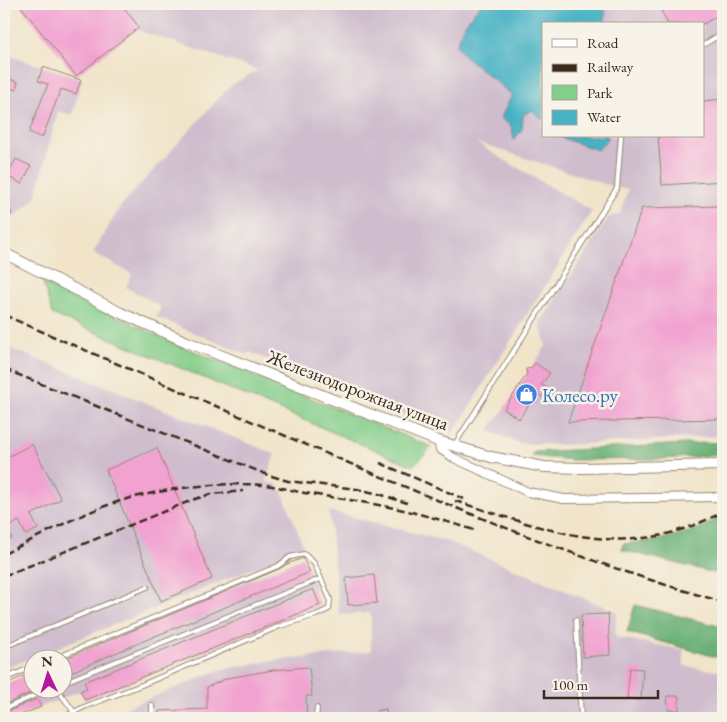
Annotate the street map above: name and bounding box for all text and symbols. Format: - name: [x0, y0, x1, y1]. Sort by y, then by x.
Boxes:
- legend: [542, 22, 704, 138]
- text: Road: [587, 33, 619, 52]
- text: Railway: [587, 57, 634, 76]
- text: Park: [587, 83, 614, 102]
- text: Water: [587, 107, 621, 126]
- street label: Железнодорожная улица: [263, 343, 453, 436]
- shop icon: Колесо.ру: [514, 383, 538, 407]
- place label: Колесо.ру: [542, 383, 619, 408]
- north arrow: [22, 650, 72, 700]
- text: N: [41, 652, 54, 670]
- scale bar: [544, 667, 658, 699]
- text: 100 m: [552, 675, 589, 694]

